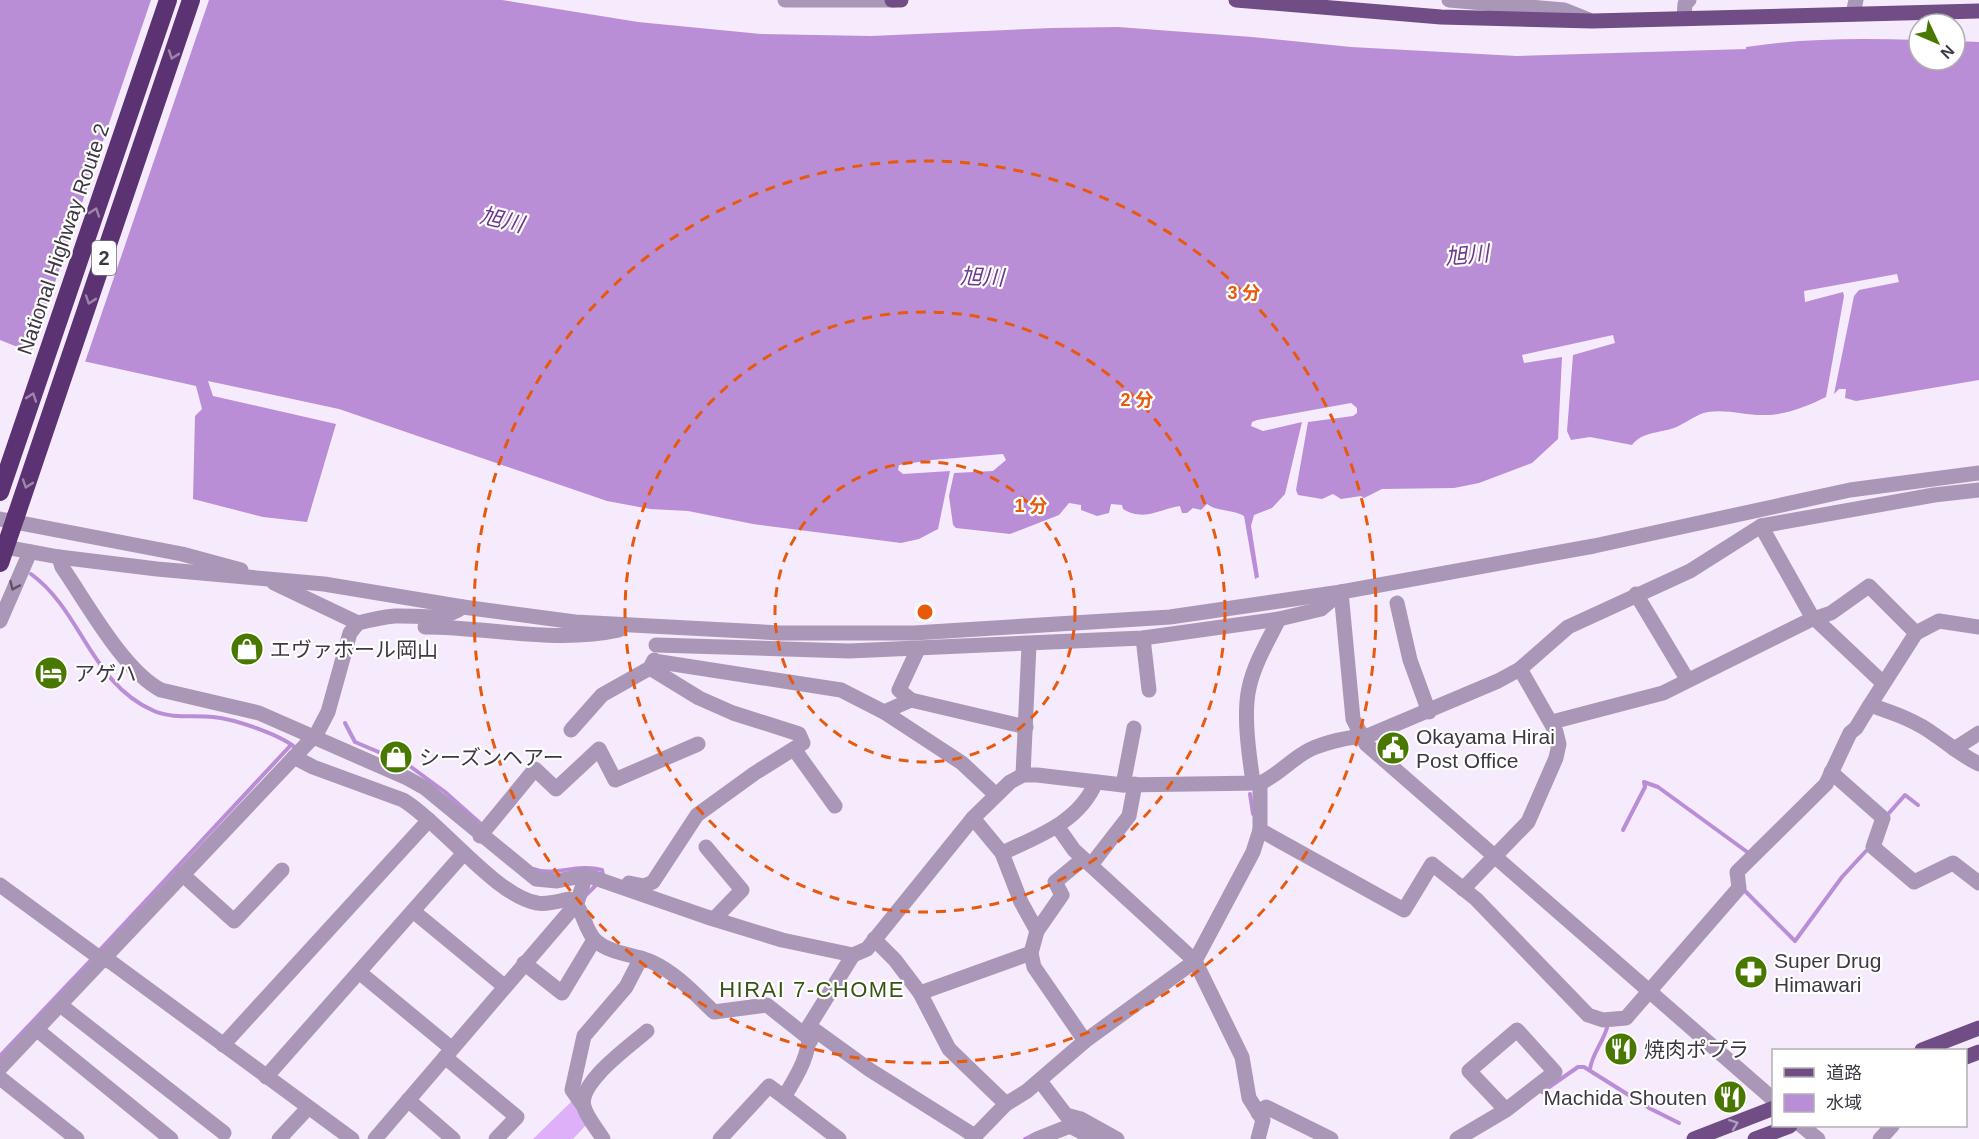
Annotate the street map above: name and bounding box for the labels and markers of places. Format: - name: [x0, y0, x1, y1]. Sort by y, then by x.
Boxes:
- centre of rings: [915, 602, 935, 622]
- shop icon: エヴァホール岡山: [229, 631, 265, 667]
- place label: エヴァホール岡山: [270, 638, 438, 661]
- hotel icon: アゲハ: [33, 655, 69, 691]
- place label: アゲハ: [74, 662, 137, 685]
- place label: Okayama Hirai Post Office: [1416, 725, 1555, 772]
- public building icon: Okayama Hirai Post Office: [1375, 730, 1411, 766]
- shop icon: シーズンヘアー: [378, 739, 414, 775]
- place label: シーズンヘアー: [419, 746, 564, 769]
- place label: Super Drug Himawari: [1774, 949, 1881, 996]
- pharmacy icon: Super Drug Himawari: [1733, 954, 1769, 990]
- restaurant icon: 焼肉ポプラ: [1603, 1031, 1639, 1067]
- place label: 焼肉ポプラ: [1644, 1038, 1749, 1061]
- restaurant icon: Machida Shouten: [1712, 1079, 1748, 1115]
- place label: Machida Shouten: [1544, 1086, 1707, 1109]

